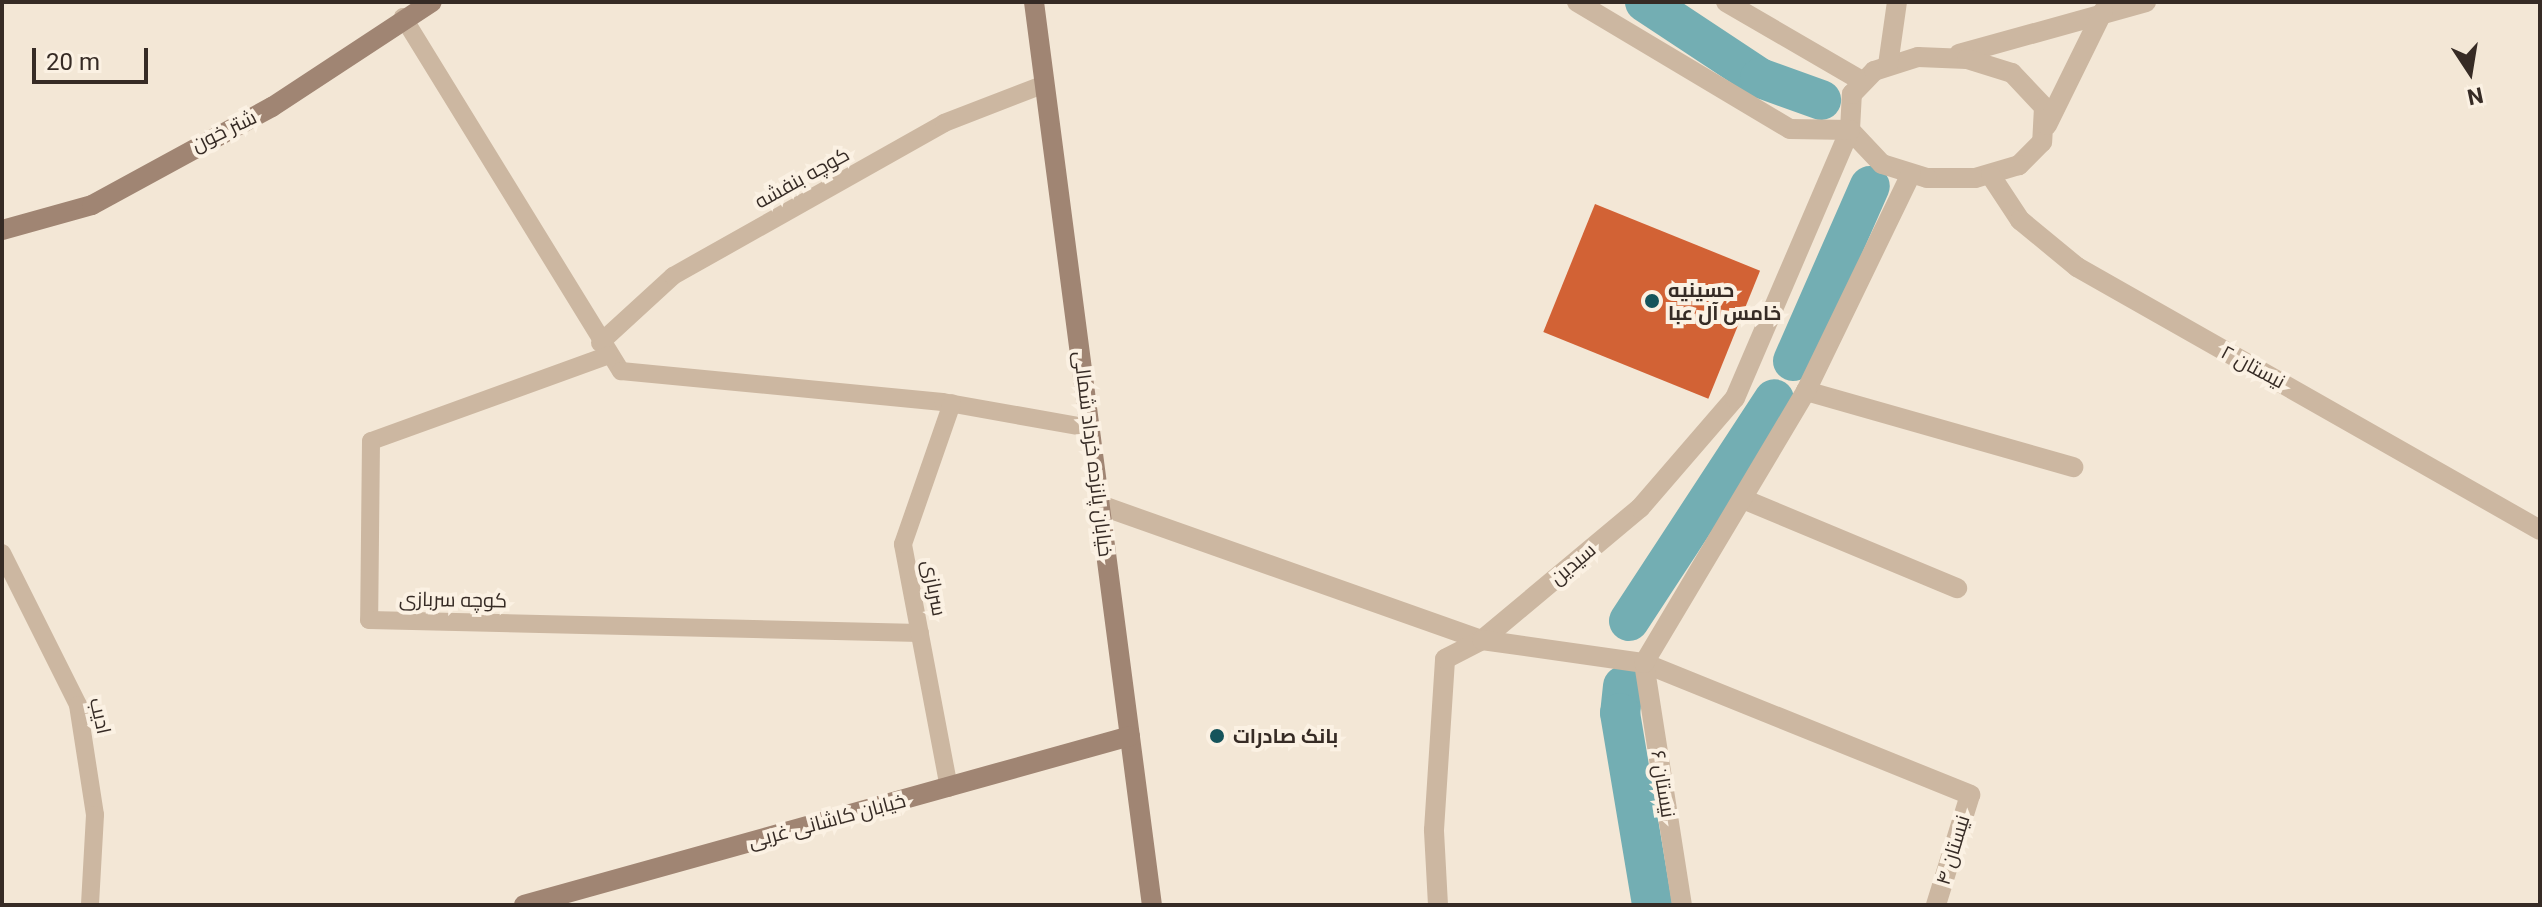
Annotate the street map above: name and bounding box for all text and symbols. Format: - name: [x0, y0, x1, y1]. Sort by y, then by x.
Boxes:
- scale bar: [36, 32, 152, 82]
- north arrow: [2430, 32, 2510, 112]
- text: 20 m: [46, 48, 100, 76]
- text: N: [2465, 82, 2485, 110]
- street label: شتر خون: [188, 105, 260, 157]
- street label: کوچه بنفشه: [751, 142, 853, 214]
- place label: حسینیه خامس آل عبا: [1668, 278, 1781, 325]
- marker: حسینیه خامس آل عبا: [1643, 292, 1661, 310]
- street label: نیستان ۲: [2217, 340, 2289, 394]
- street label: خیابان پانزده خرداد شمالی: [1068, 350, 1118, 558]
- street label: سیدین: [1545, 538, 1601, 590]
- street label: سربازی: [917, 558, 951, 618]
- street label: کوچه سربازی: [399, 587, 507, 613]
- street label: ادیب: [84, 695, 116, 737]
- place label: بانک صادرات: [1233, 724, 1338, 748]
- marker: بانک صادرات: [1208, 727, 1226, 745]
- street label: نیستان ۶: [1646, 749, 1680, 819]
- street label: خیابان کاشانی غربی: [746, 788, 908, 854]
- street label: نیستان ۴: [1931, 812, 1975, 888]

